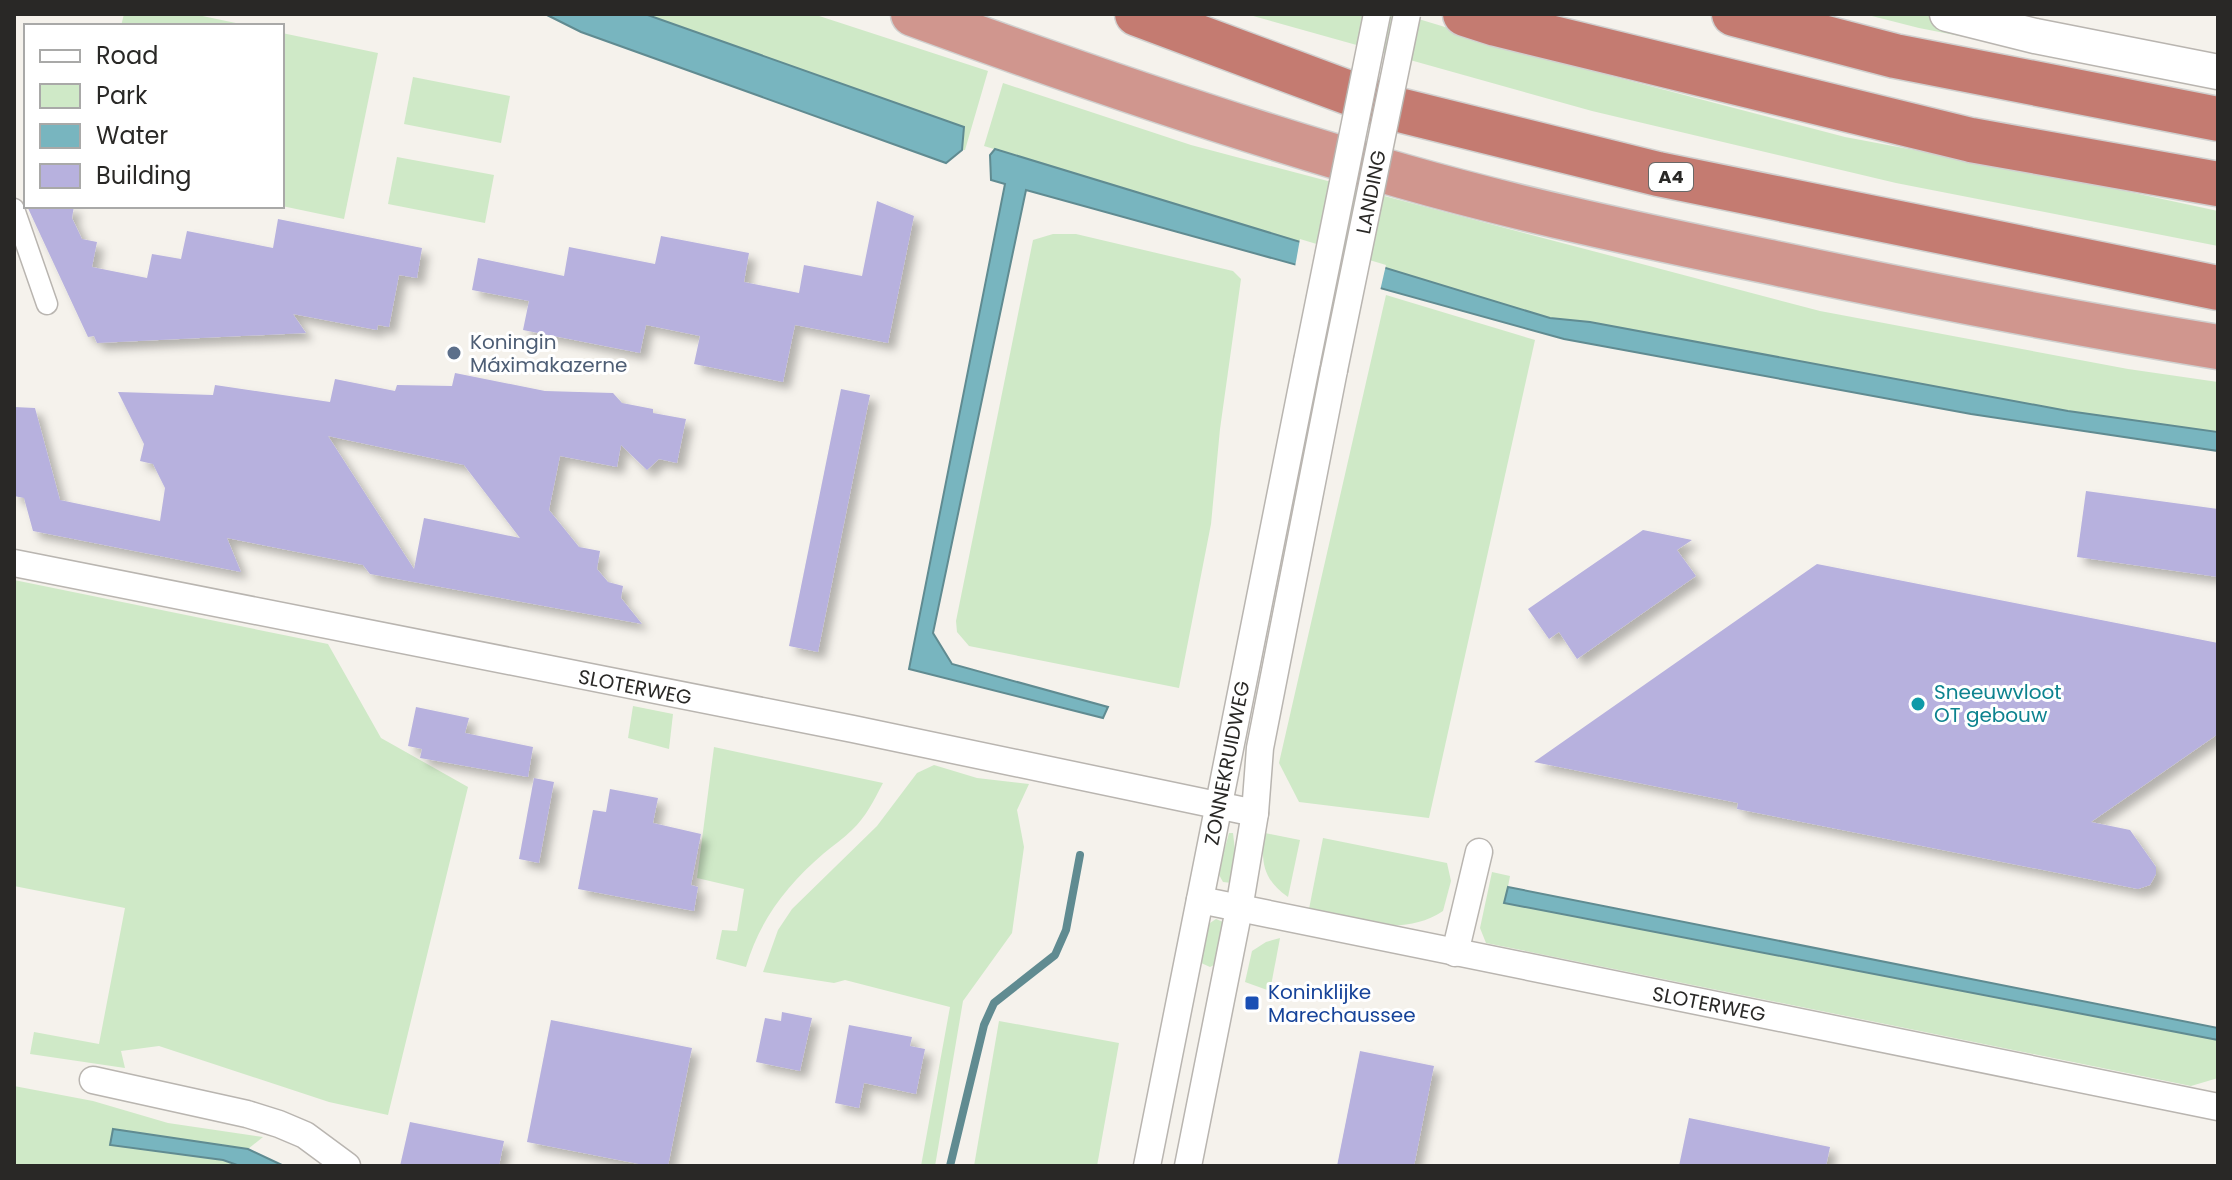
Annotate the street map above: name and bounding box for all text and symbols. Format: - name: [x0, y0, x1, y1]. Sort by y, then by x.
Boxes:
- legend: [24, 24, 284, 208]
- text: Road: [96, 39, 158, 72]
- text: Park: [96, 79, 148, 112]
- text: Water: [96, 119, 168, 152]
- street label: LANDING: [1349, 148, 1393, 236]
- text: Building: [96, 159, 192, 192]
- road number: A4: [1649, 163, 1693, 191]
- place label: Koningin Máximakazerne: [470, 328, 627, 379]
- marker: Koningin Máximakazerne: [445, 344, 463, 362]
- street label: SLOTERWEG: [576, 662, 694, 712]
- street label: ZONNEKRUIDWEG: [1197, 678, 1257, 848]
- place label: Sneeuwvloot OT gebouw: [1934, 678, 2062, 729]
- marker: Sneeuwvloot OT gebouw: [1909, 695, 1927, 713]
- place label: Koninklijke Marechaussee: [1268, 978, 1416, 1029]
- street label: SLOTERWEG: [1650, 979, 1768, 1029]
- marker: Koninklijke Marechaussee: [1243, 994, 1261, 1012]

